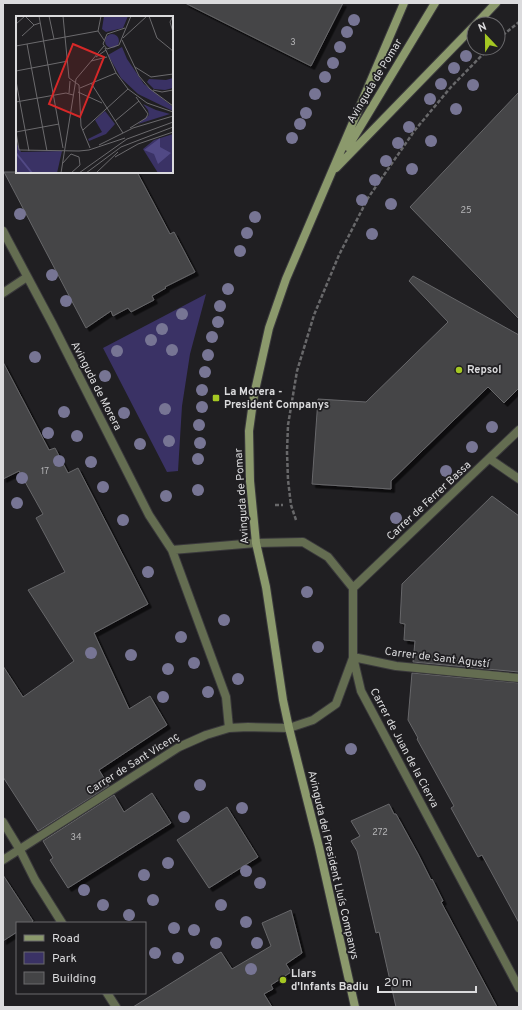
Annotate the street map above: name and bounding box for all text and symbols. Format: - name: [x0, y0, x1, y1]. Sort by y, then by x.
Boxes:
- inset map: [16, 16, 173, 173]
- north arrow: [466, 16, 506, 56]
- text: N: [476, 20, 489, 36]
- street label: Avinguda de Pomar: [344, 36, 406, 126]
- house number: 3: [290, 37, 296, 48]
- house number: 25: [460, 205, 472, 216]
- street label: Avinguda de Morera: [67, 339, 125, 433]
- place label: Repsol: [467, 363, 501, 377]
- marker: Repsol: [454, 365, 464, 375]
- place label: La Morera - President Companys: [224, 385, 329, 412]
- marker: La Morera - President Companys: [211, 393, 221, 403]
- street label: Avinguda de Pomar: [232, 447, 252, 544]
- street label: Carrer de Ferrer Bassa: [384, 458, 474, 544]
- house number: 17: [41, 466, 49, 477]
- street label: Carrer de Sant Agustí: [384, 645, 491, 672]
- street label: Carrer de Juan de la Cierva: [367, 686, 442, 810]
- street label: Carrer de Sant Vicenç: [84, 730, 182, 798]
- street label: Avinguda del President Lluís Companys: [304, 769, 362, 961]
- house number: 272: [372, 827, 388, 838]
- house number: 34: [70, 832, 82, 843]
- legend: [16, 922, 146, 994]
- text: Road: [52, 931, 80, 947]
- text: Park: [52, 951, 77, 967]
- place label: Llars d'Infants Badiu: [291, 967, 369, 994]
- scale bar: [378, 968, 476, 994]
- text: Building: [52, 971, 96, 987]
- marker: Llars d'Infants Badiu: [278, 975, 288, 985]
- text: 20 m: [384, 975, 412, 991]

